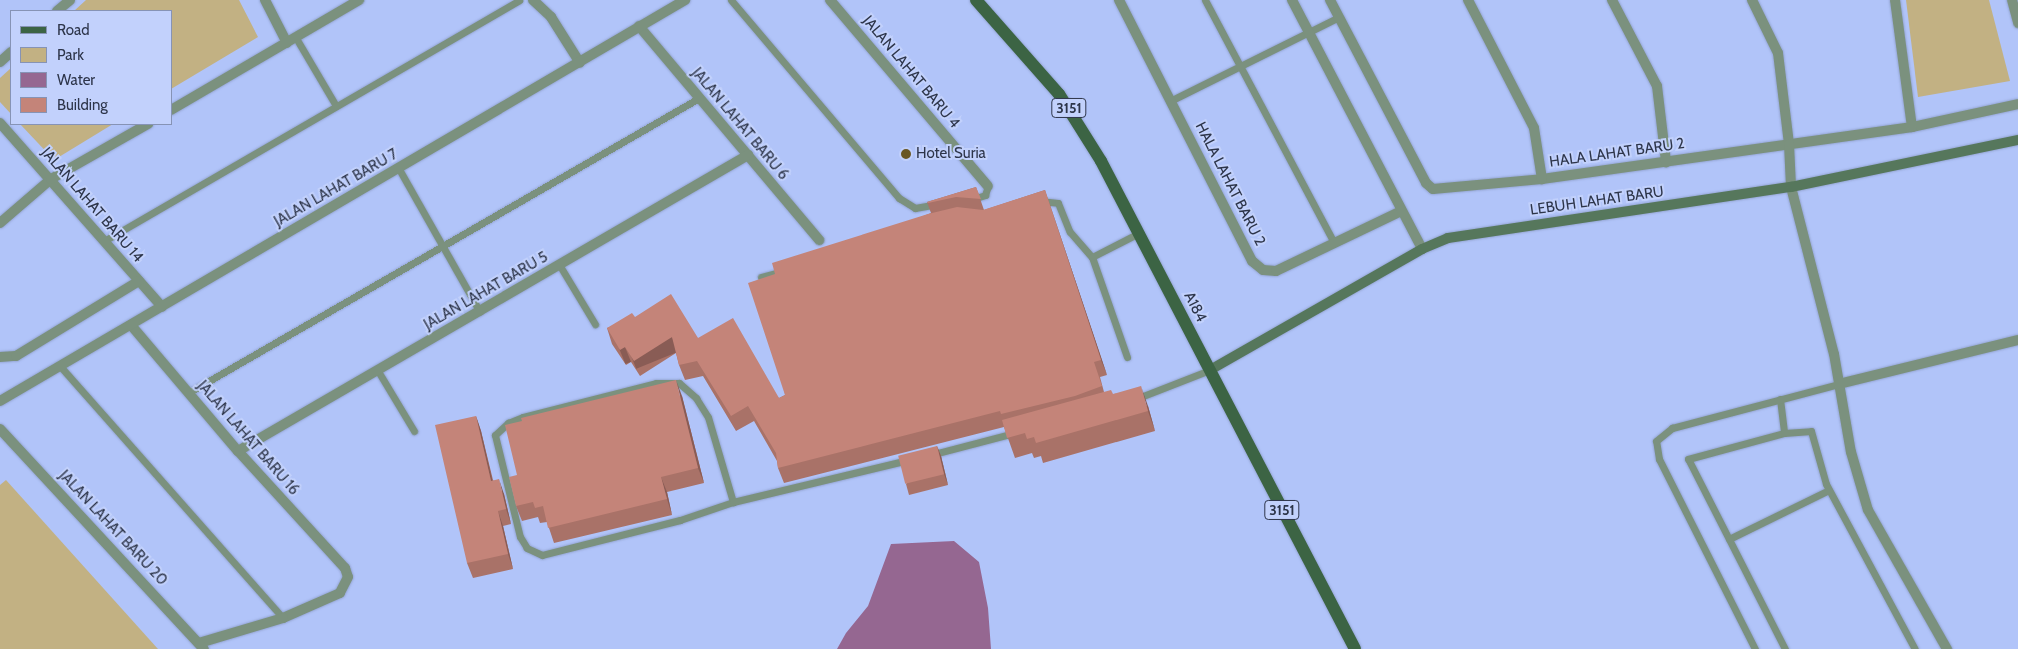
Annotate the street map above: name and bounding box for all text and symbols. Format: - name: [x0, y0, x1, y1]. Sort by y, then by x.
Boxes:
- legend: [10, 10, 172, 125]
- street label: JALAN LAHAT BARU 4: [859, 12, 963, 132]
- text: Road: [57, 21, 90, 39]
- text: Park: [57, 46, 84, 64]
- street label: JALAN LAHAT BARU 6: [688, 64, 792, 184]
- text: Water: [57, 71, 95, 89]
- text: Building: [57, 96, 108, 114]
- road number: 3151: [1050, 96, 1088, 120]
- street label: HALA LAHAT BARU 2: [1191, 119, 1269, 249]
- street label: HALA LAHAT BARU 2: [1548, 135, 1686, 171]
- street label: JALAN LAHAT BARU 14: [37, 144, 147, 266]
- street label: JALAN LAHAT BARU 7: [271, 145, 401, 231]
- place label: Hotel Suria: [916, 145, 986, 163]
- marker: Hotel Suria: [900, 148, 912, 160]
- street label: LEBUH LAHAT BARU: [1529, 183, 1665, 219]
- street label: JALAN LAHAT BARU 5: [421, 248, 551, 334]
- street label: A184: [1180, 289, 1210, 325]
- street label: JALAN LAHAT BARU 16: [193, 377, 303, 499]
- street label: JALAN LAHAT BARU 20: [55, 467, 171, 589]
- road number: 3151: [1263, 498, 1301, 522]

